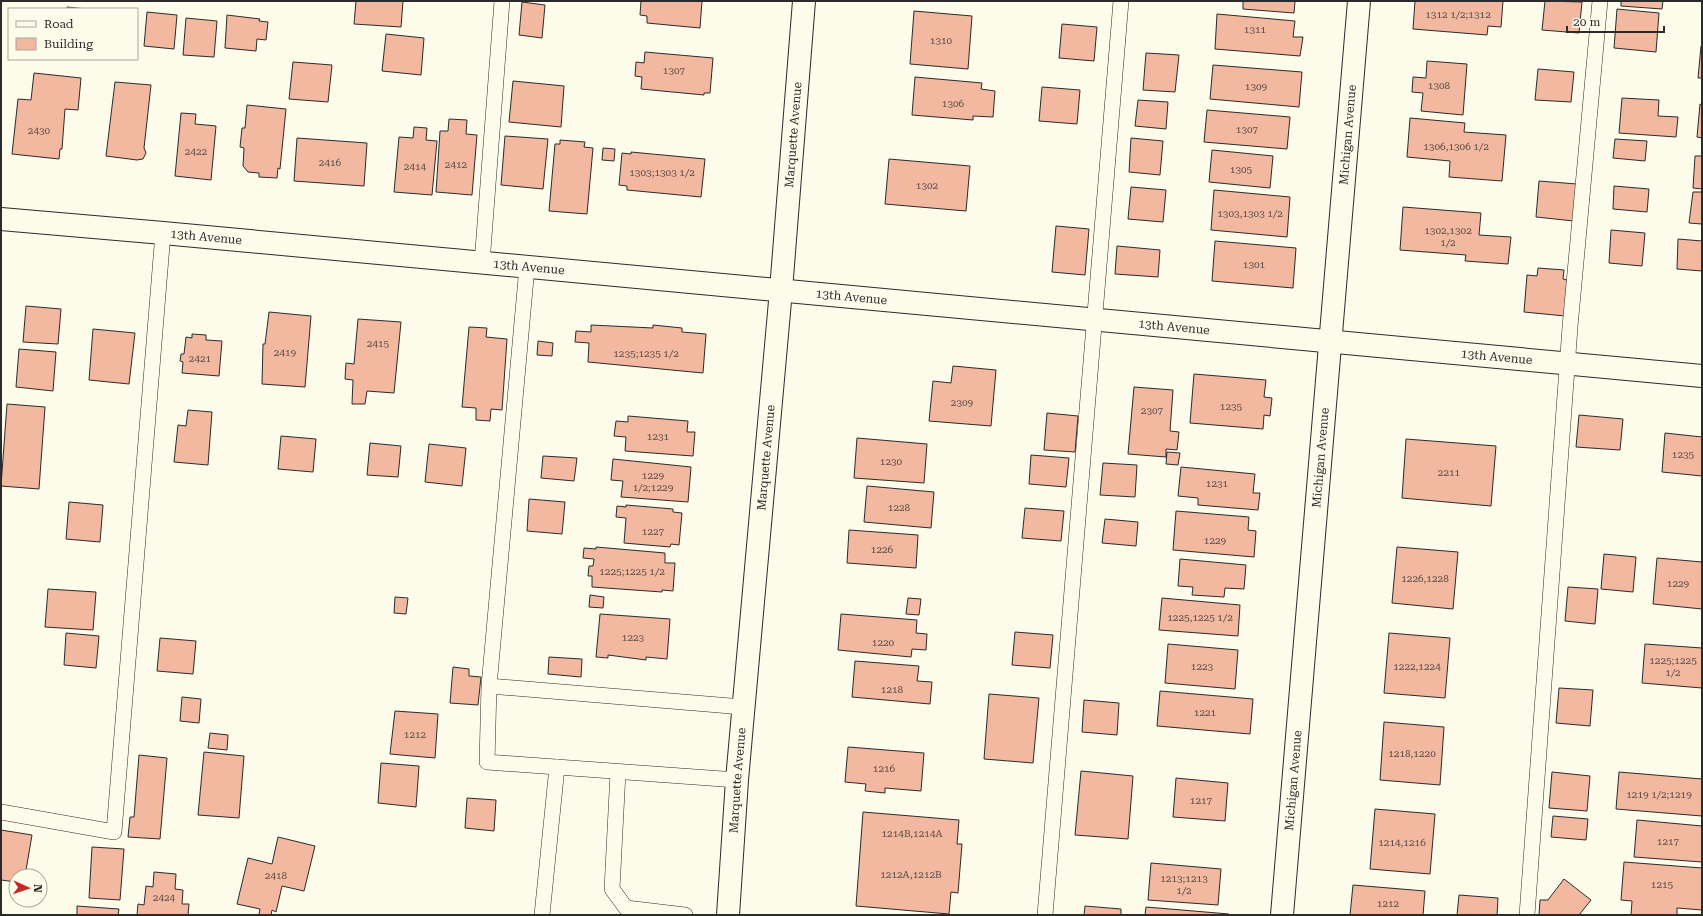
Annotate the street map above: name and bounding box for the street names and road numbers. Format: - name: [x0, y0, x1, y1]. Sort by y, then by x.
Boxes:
- street label: Marquette Avenue: [782, 81, 805, 188]
- street label: Michigan Avenue: [1337, 84, 1359, 185]
- street label: 13th Avenue: [170, 227, 243, 247]
- street label: 13th Avenue: [492, 257, 566, 277]
- street label: 13th Avenue: [815, 287, 888, 307]
- street label: 13th Avenue: [1138, 317, 1211, 337]
- street label: 13th Avenue: [1460, 347, 1533, 367]
- street label: Marquette Avenue: [754, 404, 778, 511]
- street label: Michigan Avenue: [1309, 407, 1332, 508]
- street label: Marquette Avenue: [726, 726, 749, 834]
- street label: Michigan Avenue: [1282, 729, 1305, 831]

